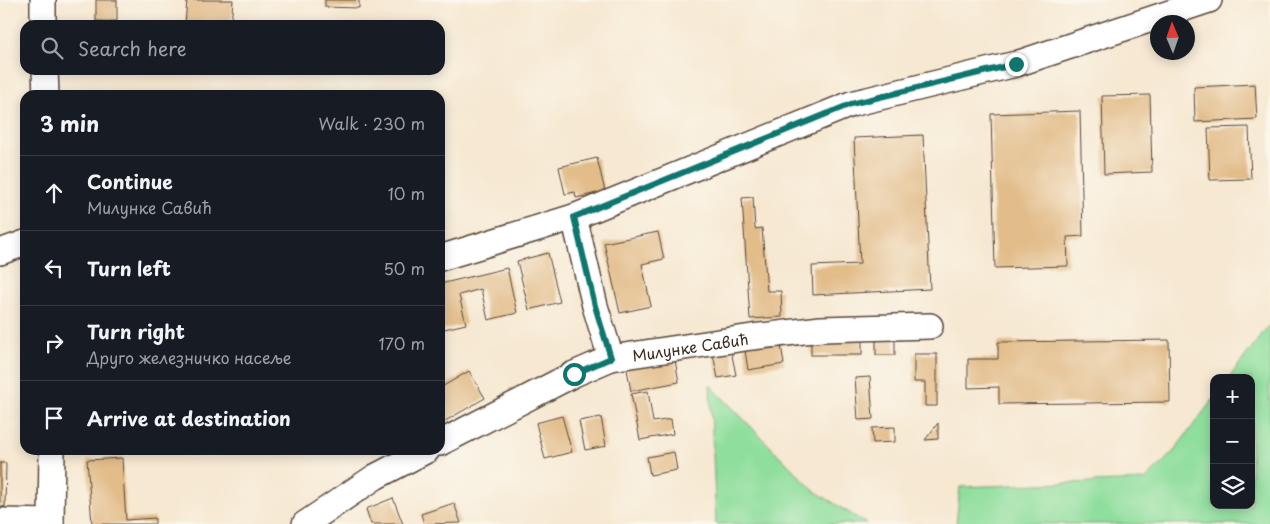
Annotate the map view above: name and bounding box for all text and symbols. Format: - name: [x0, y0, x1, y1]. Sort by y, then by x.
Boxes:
- north arrow: [1150, 15, 1195, 60]
- search box: [20, 20, 445, 75]
- icon: search: [38, 34, 66, 62]
- text: Search here: [78, 34, 187, 62]
- route end: [1005, 53, 1028, 76]
- text: 3 min: [40, 107, 99, 139]
- text: Walk · 230 m: [318, 111, 425, 135]
- text: Continue: [87, 167, 173, 195]
- icon: ahead: [40, 179, 68, 207]
- text: 10 m: [388, 181, 425, 205]
- text: Милунке Савић: [87, 195, 212, 219]
- icon: left: [40, 254, 68, 282]
- text: Turn left: [87, 254, 171, 282]
- text: 50 m: [384, 256, 425, 280]
- text: Turn right: [87, 317, 185, 345]
- street label: Милунке Савић: [631, 326, 750, 366]
- icon: right: [40, 329, 68, 357]
- text: 170 m: [379, 331, 425, 355]
- text: Друго железничко насеље: [87, 345, 292, 369]
- route start: [563, 363, 586, 386]
- map controls: [1210, 374, 1255, 509]
- button: +: [1210, 374, 1255, 419]
- icon: arrive: [40, 404, 68, 432]
- text: Arrive at destination: [87, 404, 291, 432]
- button: −: [1210, 419, 1255, 464]
- button: layers: [1210, 464, 1255, 509]

